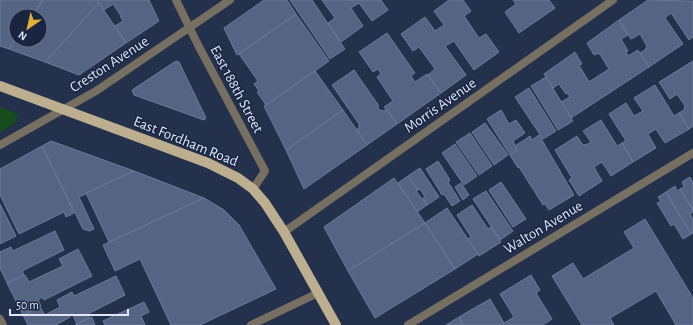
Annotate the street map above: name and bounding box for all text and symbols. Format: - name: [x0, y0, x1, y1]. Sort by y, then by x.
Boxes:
- north arrow: [8, 8, 48, 48]
- text: N: [16, 29, 29, 43]
- street label: Creston Avenue: [67, 33, 151, 95]
- street label: East 188th Street: [207, 43, 266, 136]
- street label: Morris Avenue: [402, 75, 479, 136]
- street label: East Fordham Road: [131, 114, 240, 169]
- street label: Walton Avenue: [501, 198, 585, 257]
- scale bar: [10, 291, 128, 317]
- text: 50 m: [16, 299, 39, 311]

